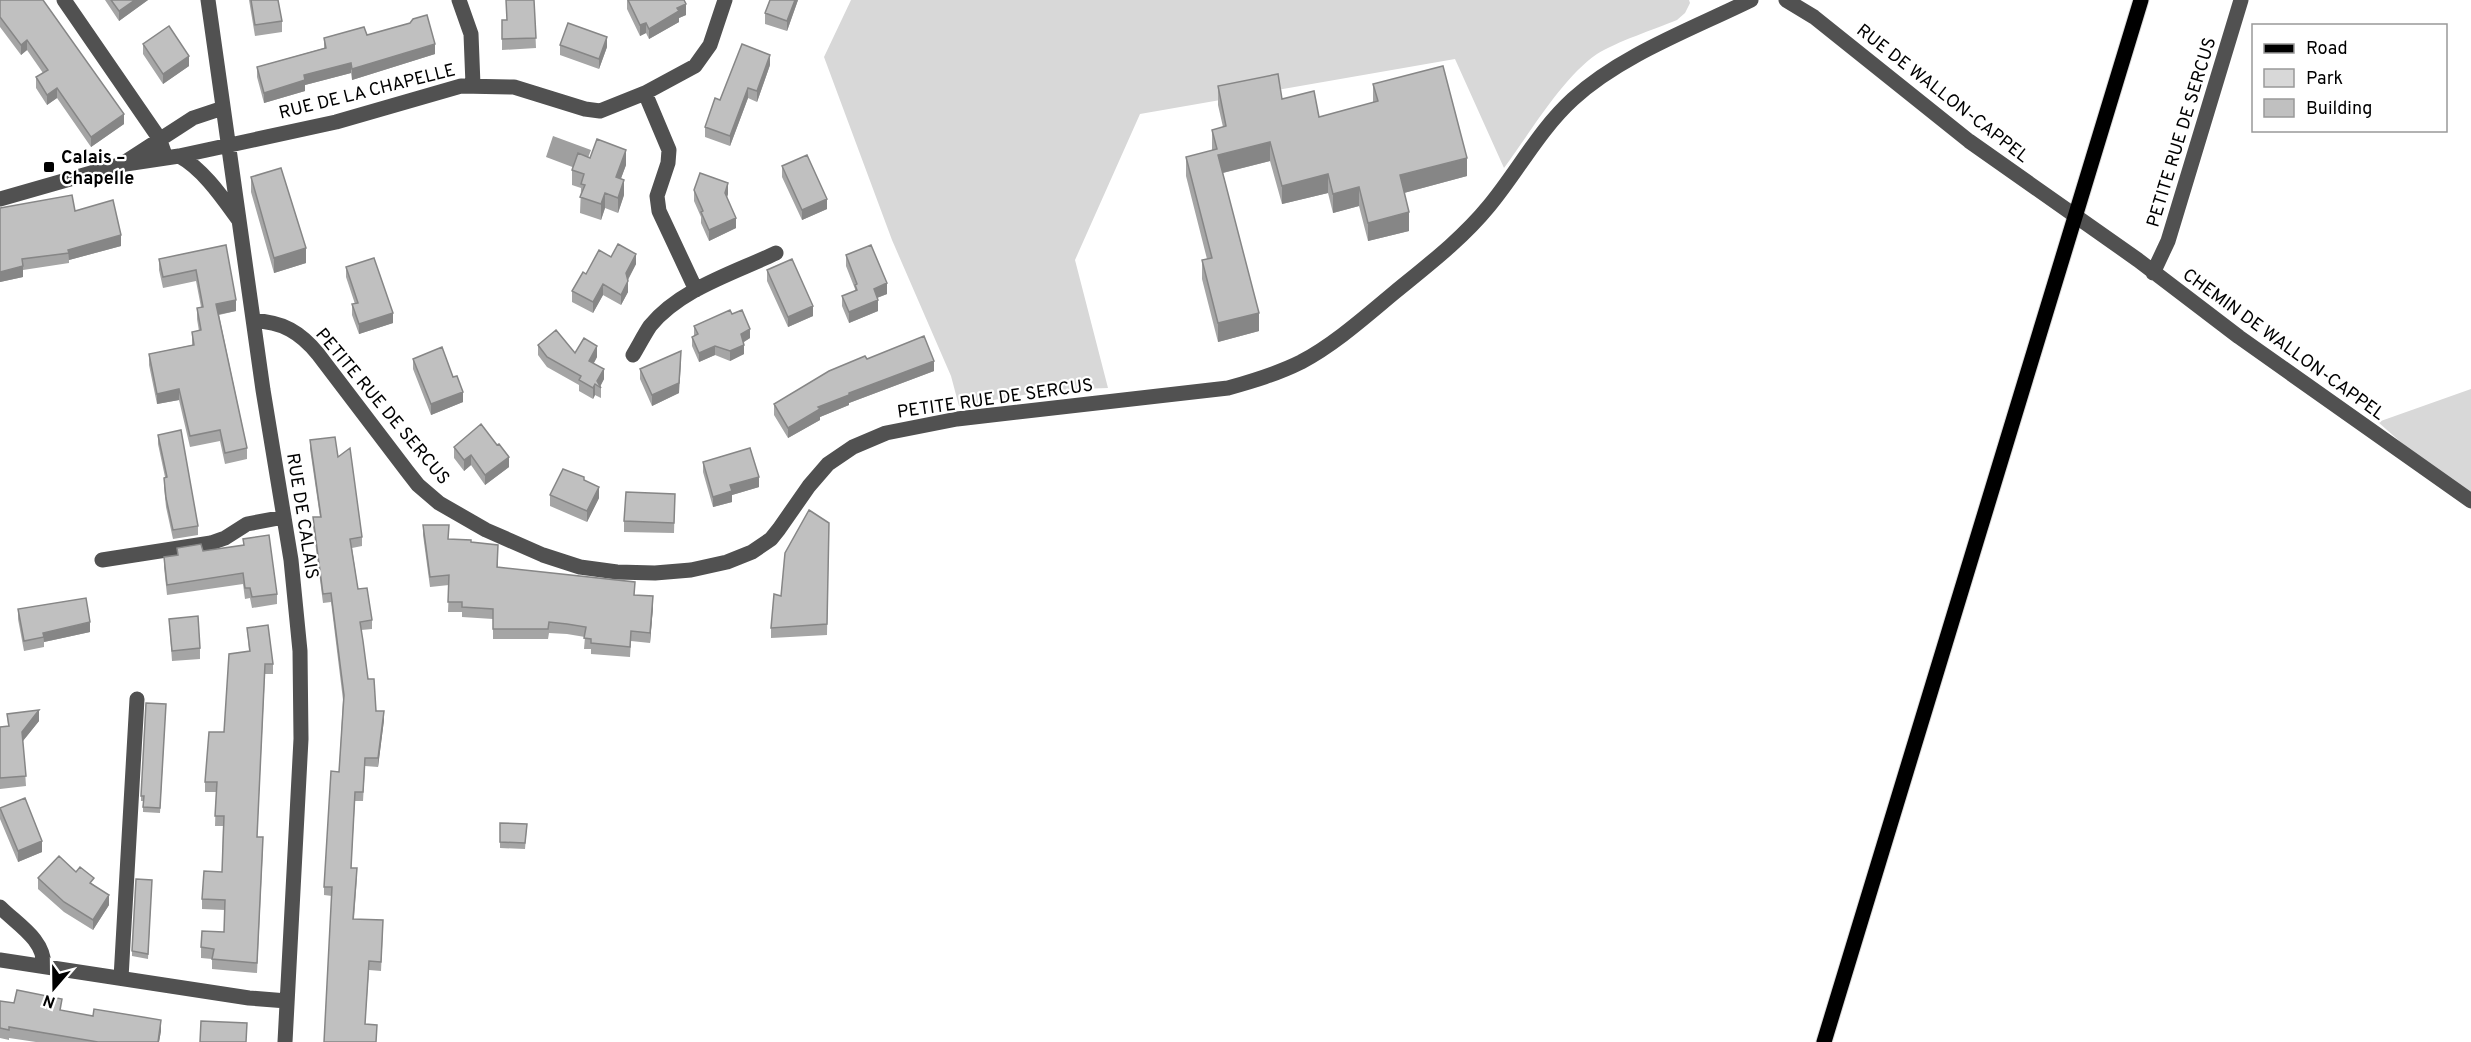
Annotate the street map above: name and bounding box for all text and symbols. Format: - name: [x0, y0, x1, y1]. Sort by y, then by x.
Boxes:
- street label: RUE DE WALLON-CAPPEL: [1851, 20, 2033, 169]
- legend: [2252, 24, 2447, 132]
- street label: PETITE RUE DE SERCUS: [2143, 35, 2222, 230]
- text: Road: [2306, 38, 2348, 61]
- street label: RUE DE LA CHAPELLE: [277, 59, 458, 126]
- text: Park: [2306, 68, 2343, 91]
- text: Building: [2306, 98, 2372, 121]
- place label: Calais – Chapelle: [61, 147, 134, 191]
- marker: Calais – Chapelle: [42, 160, 56, 174]
- street label: CHEMIN DE WALLON-CAPPEL: [2177, 264, 2389, 426]
- street label: PETITE RUE DE SERCUS: [310, 324, 454, 490]
- street label: PETITE RUE DE SERCUS: [896, 374, 1095, 425]
- street label: RUE DE CALAIS: [280, 451, 323, 581]
- north arrow: [24, 958, 84, 1018]
- text: N: [41, 989, 58, 1012]

